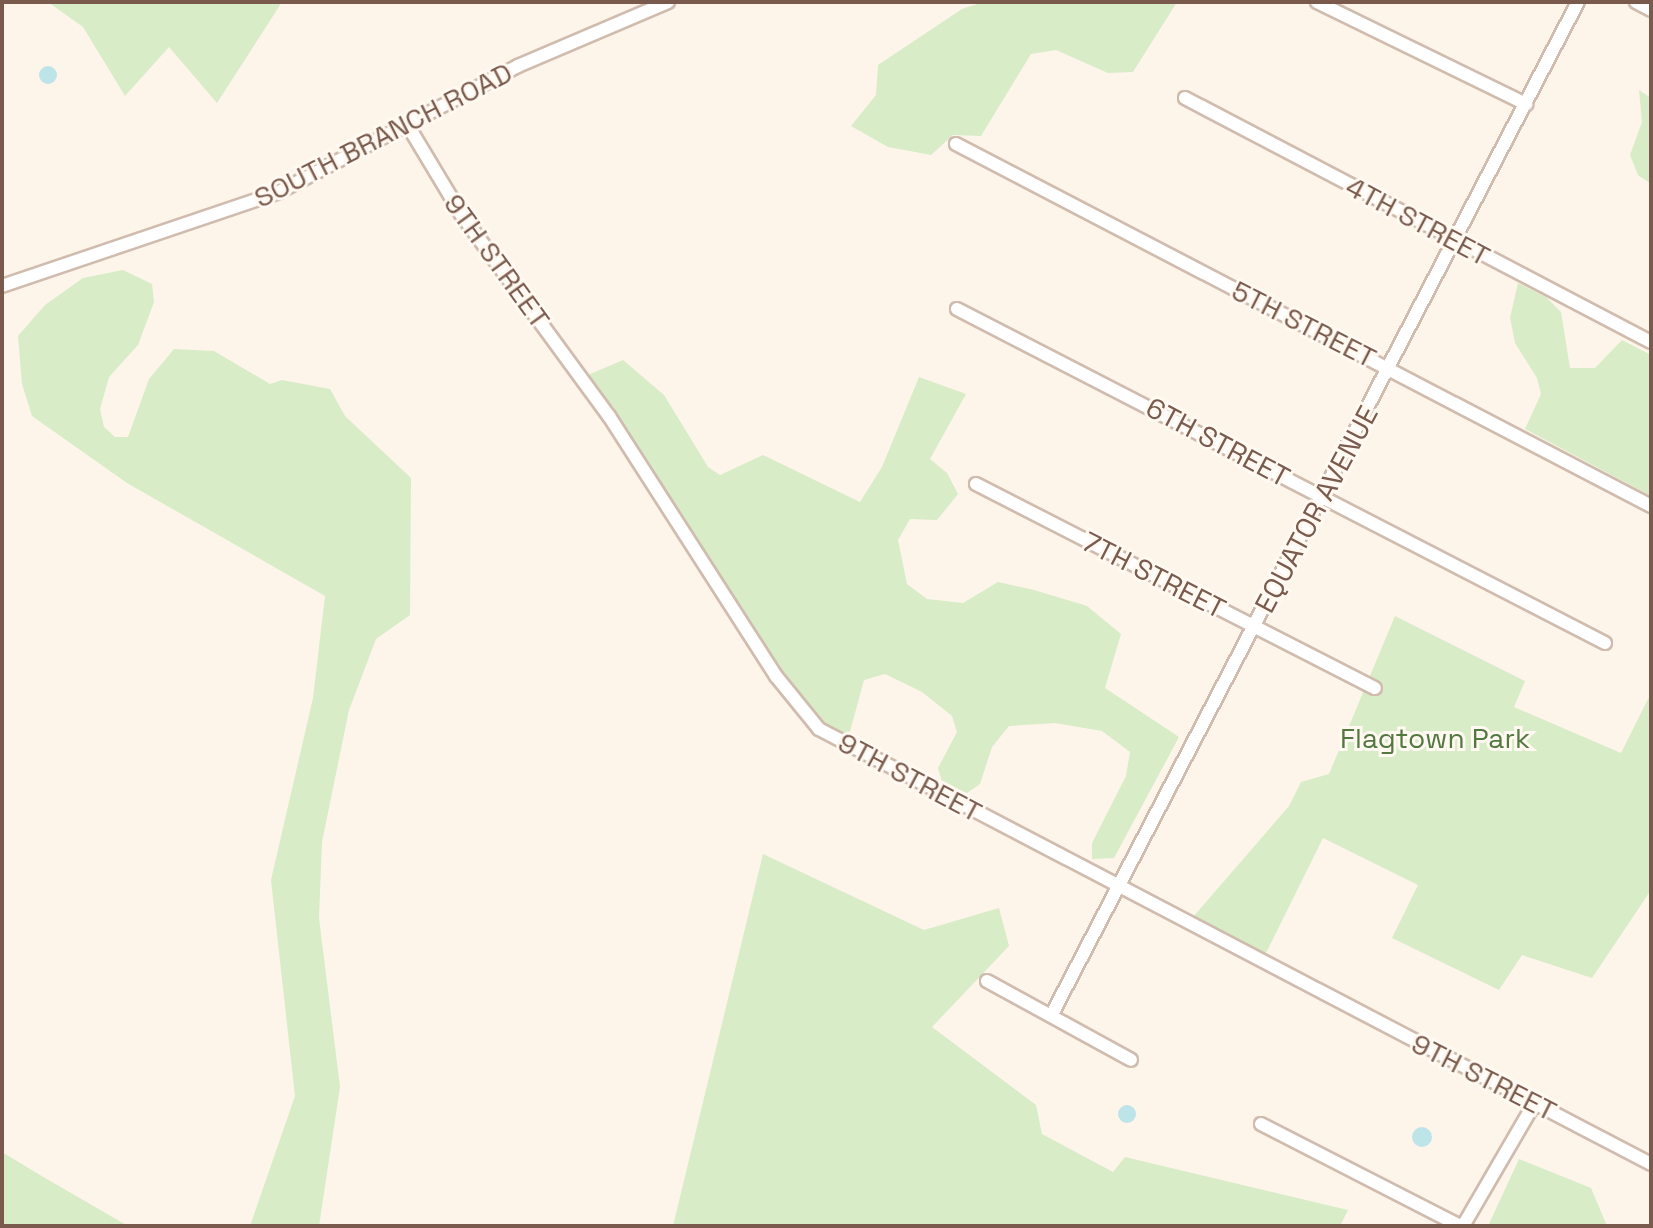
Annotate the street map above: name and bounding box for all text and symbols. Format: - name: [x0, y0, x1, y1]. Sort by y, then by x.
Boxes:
- street label: SOUTH BRANCH ROAD: [248, 55, 518, 215]
- street label: 4TH STREET: [1340, 169, 1496, 273]
- street label: 9TH STREET: [437, 187, 557, 335]
- street label: 5TH STREET: [1226, 273, 1382, 375]
- street label: 6TH STREET: [1141, 390, 1295, 494]
- street label: EQUATOR AVENUE: [1247, 400, 1385, 618]
- street label: 7TH STREET: [1077, 525, 1231, 625]
- park label: Flagtown Park: [1340, 721, 1530, 755]
- street label: 9TH STREET: [833, 725, 987, 829]
- street label: 9TH STREET: [1406, 1026, 1562, 1128]

